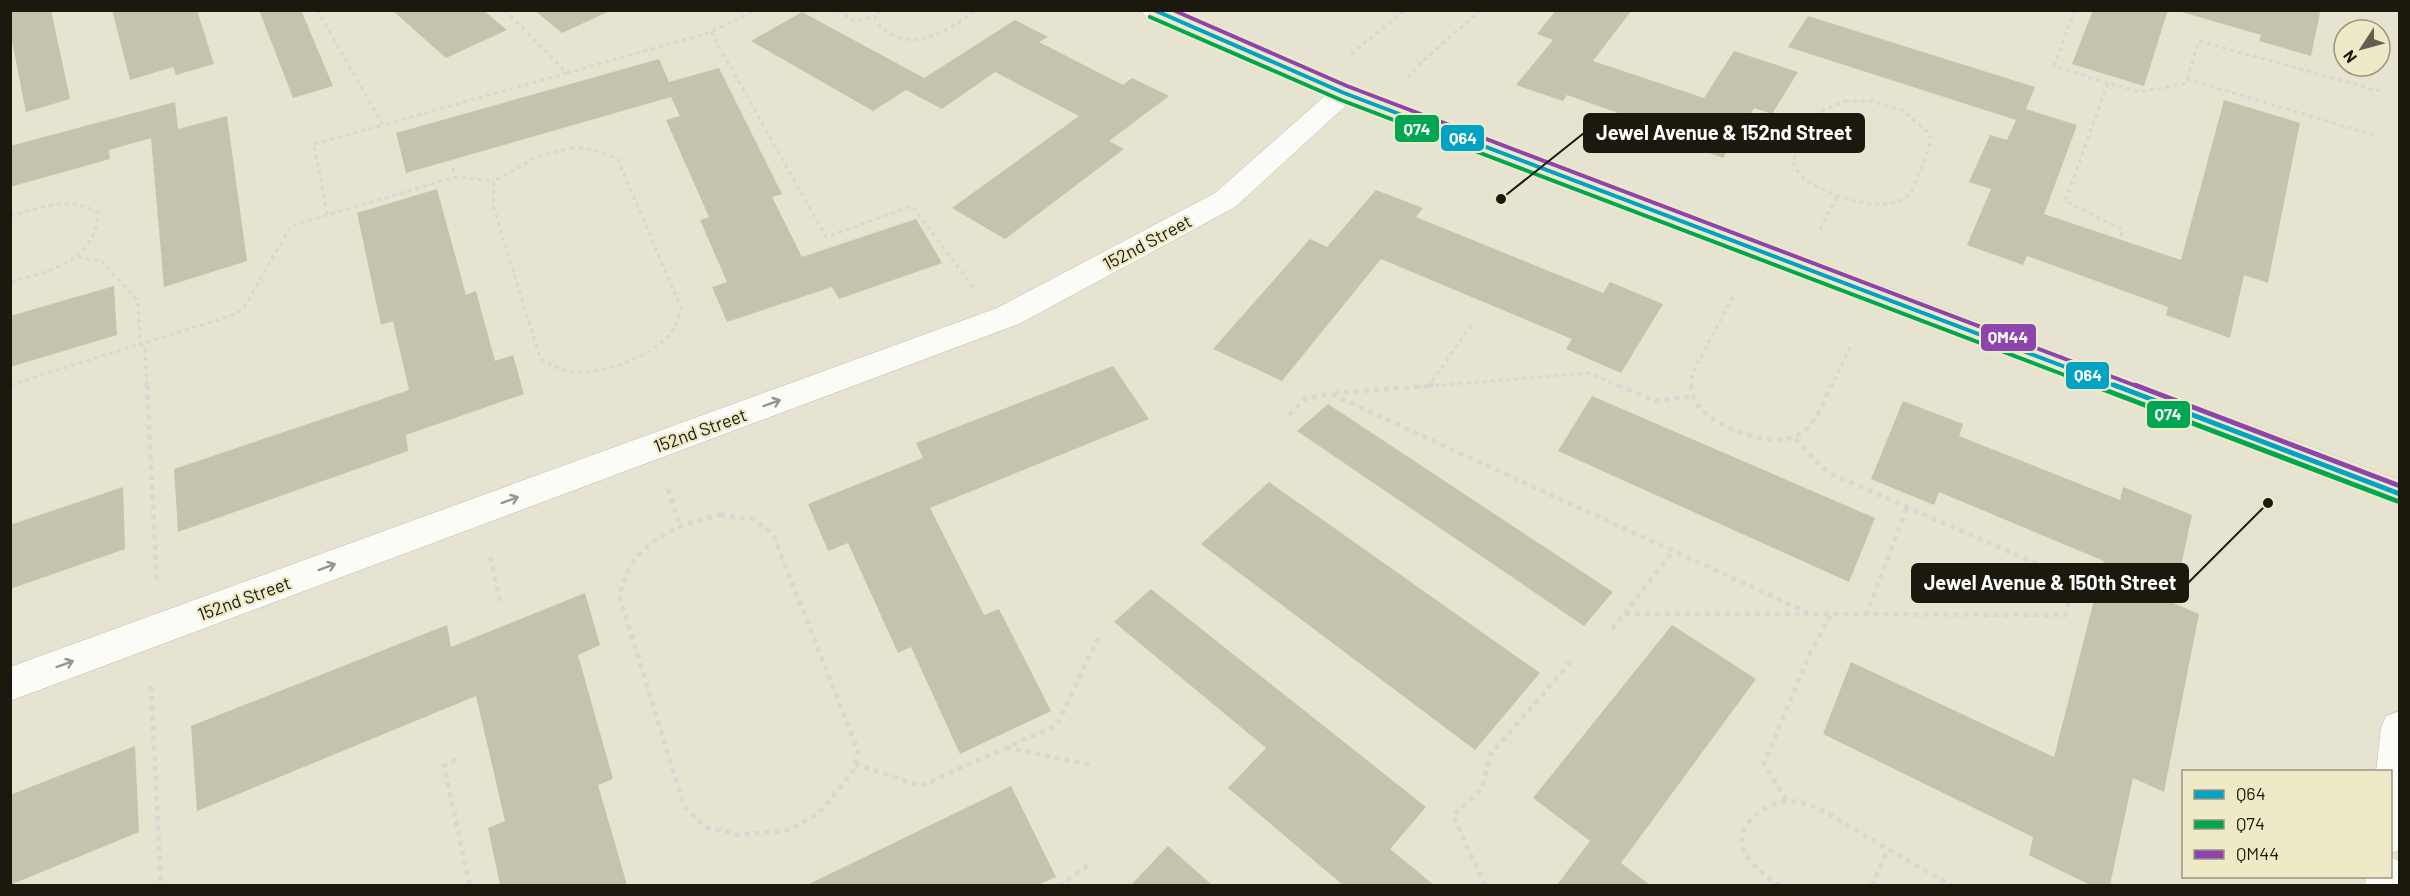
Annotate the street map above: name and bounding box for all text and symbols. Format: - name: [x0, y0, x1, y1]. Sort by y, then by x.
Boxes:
- north arrow: [2332, 18, 2392, 78]
- text: N: [2339, 47, 2360, 67]
- line badge: Q74: [1394, 114, 1440, 143]
- callout: Jewel Avenue & 152nd Street: [1584, 114, 1864, 152]
- text: Q74: [1403, 119, 1431, 138]
- text: Jewel Avenue & 152nd Street: [1596, 120, 1852, 144]
- line badge: Q64: [1440, 124, 1485, 152]
- text: Q64: [1449, 128, 1477, 147]
- street label: 152nd Street: [1099, 209, 1195, 275]
- line badge: QM44: [1980, 323, 2037, 352]
- text: QM44: [1988, 327, 2028, 346]
- line badge: Q64: [2065, 361, 2110, 390]
- text: Q64: [2074, 365, 2102, 384]
- one-way arrow: [762, 397, 780, 408]
- line badge: Q74: [2146, 400, 2191, 429]
- street label: 152nd Street: [651, 403, 749, 457]
- text: Q74: [2154, 404, 2182, 423]
- one-way arrow: [500, 493, 519, 504]
- one-way arrow: [317, 561, 336, 572]
- callout: Jewel Avenue & 150th Street: [1912, 564, 2188, 602]
- text: Jewel Avenue & 150th Street: [1924, 570, 2176, 594]
- street label: 152nd Street: [195, 571, 293, 625]
- one-way arrow: [56, 658, 74, 669]
- legend: [2182, 770, 2392, 878]
- text: Q64: [2236, 782, 2266, 804]
- text: Q74: [2236, 812, 2265, 834]
- text: QM44: [2236, 842, 2279, 864]

